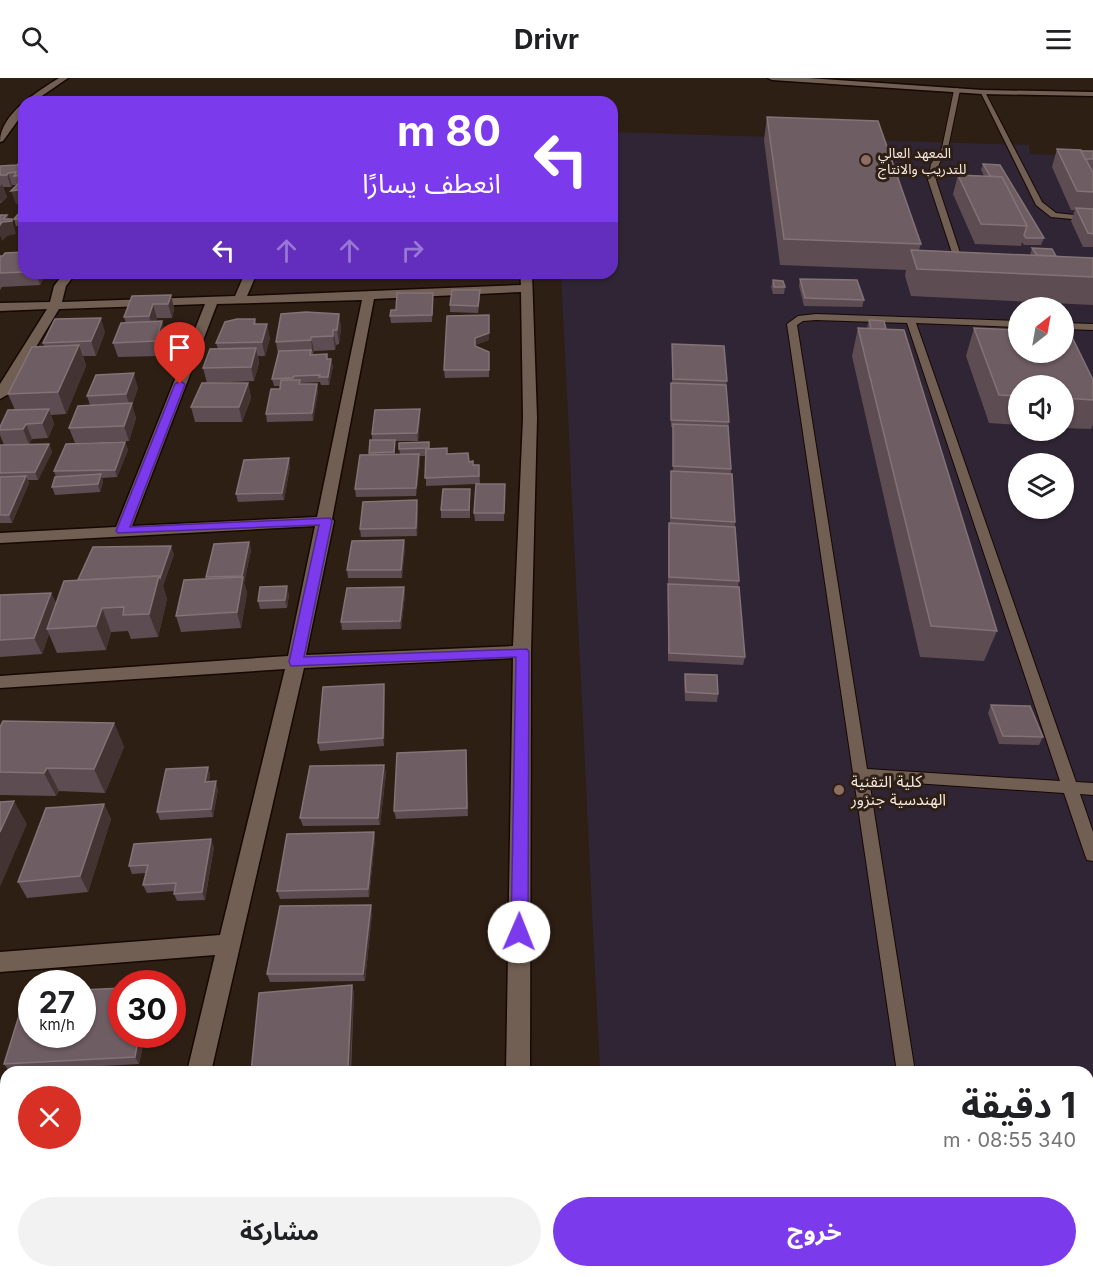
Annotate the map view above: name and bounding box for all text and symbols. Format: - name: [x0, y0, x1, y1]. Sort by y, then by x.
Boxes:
- icon: search: [18, 23, 51, 56]
- text: Drivr: [514, 23, 579, 56]
- icon: menu: [1042, 23, 1075, 56]
- text: 80 m: [397, 105, 501, 156]
- icon: left: [522, 120, 600, 198]
- place label: المعهد العالي للتدريب والانتاج: [878, 144, 966, 180]
- marker: المعهد العالي للتدريب والانتاج: [859, 153, 873, 167]
- text: انعطف يسارًا: [362, 167, 501, 200]
- icon: left: [207, 234, 240, 267]
- icon: ahead: [270, 234, 303, 267]
- icon: ahead: [333, 234, 366, 267]
- icon: right: [396, 234, 429, 267]
- north arrow: [1008, 297, 1074, 363]
- map controls: [1008, 297, 1074, 519]
- pin: [154, 322, 205, 384]
- icon: arrive: [163, 331, 196, 364]
- button: sound: [1008, 375, 1074, 441]
- button: layers: [1008, 453, 1074, 519]
- place label: كلية التقنية الهندسية جنزور: [850, 771, 946, 809]
- marker: كلية التقنية الهندسية جنزور: [832, 783, 846, 797]
- position arrow: [487, 900, 551, 964]
- speed limit sign: 30: [108, 970, 186, 1048]
- text: 27: [39, 984, 75, 1020]
- text: km/h: [39, 1015, 75, 1034]
- text: 1 دقيقة: [961, 1083, 1076, 1127]
- button: close: [18, 1086, 81, 1149]
- text: 340 m · 08:55: [943, 1128, 1076, 1152]
- button: مشاركة: [18, 1197, 541, 1266]
- button: خروج: [553, 1197, 1076, 1266]

